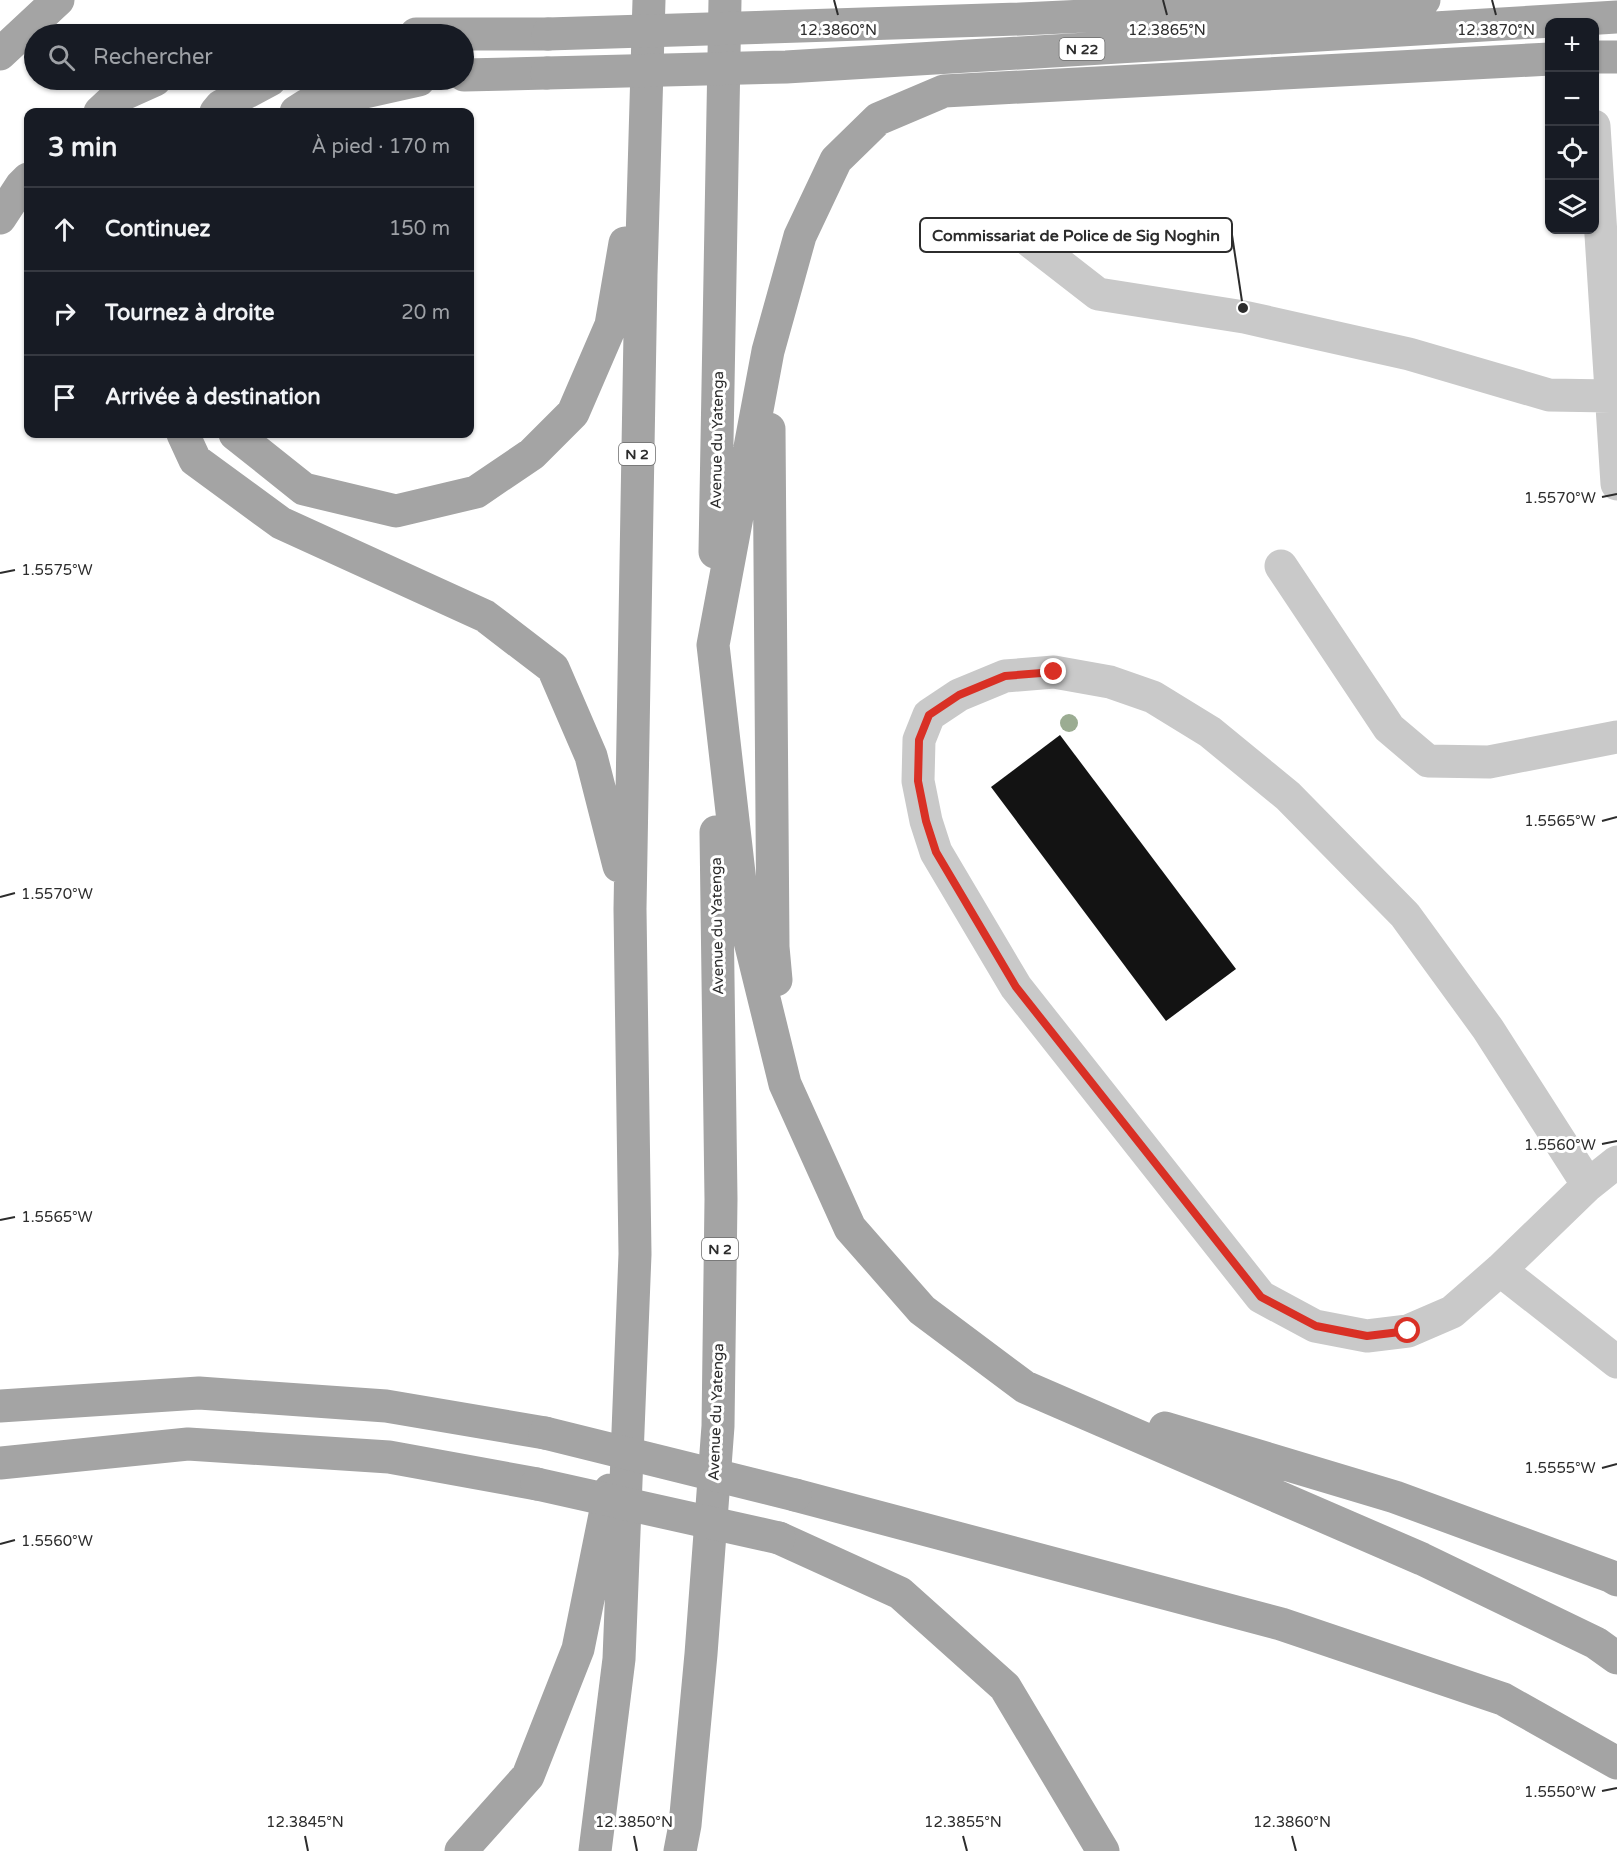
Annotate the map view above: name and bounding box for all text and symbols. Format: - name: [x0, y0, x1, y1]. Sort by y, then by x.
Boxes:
- map controls: [1545, 18, 1599, 234]
- button: +: [1545, 18, 1599, 72]
- text: 12.3860°N: [799, 21, 877, 39]
- text: 12.3865°N: [1128, 21, 1206, 39]
- text: 12.3870°N: [1457, 21, 1535, 39]
- search box: [24, 24, 474, 90]
- road number: N 22: [1060, 38, 1104, 60]
- icon: search: [45, 41, 78, 74]
- text: Rechercher: [93, 44, 213, 70]
- button: −: [1545, 72, 1599, 126]
- button: locate: [1545, 126, 1599, 180]
- text: 3 min: [48, 132, 117, 163]
- text: À pied · 170 m: [312, 135, 450, 159]
- button: layers: [1545, 180, 1599, 234]
- icon: ahead: [48, 213, 81, 246]
- text: Continuez: [105, 216, 210, 242]
- text: 150 m: [389, 217, 450, 241]
- callout: Commissariat de Police de Sig Noghin: [920, 218, 1232, 252]
- text: Commissariat de Police de Sig Noghin: [932, 226, 1220, 246]
- icon: right: [48, 297, 81, 330]
- text: Tournez à droite: [105, 300, 274, 326]
- text: 20 m: [401, 301, 450, 325]
- street label: Avenue du Yatenga: [707, 371, 727, 509]
- icon: arrive: [48, 381, 81, 414]
- text: Arrivée à destination: [105, 384, 321, 410]
- road number: N 2: [619, 443, 655, 465]
- text: 1.5570°W: [1524, 489, 1596, 507]
- text: 1.5575°W: [21, 561, 93, 579]
- route end: [1040, 658, 1066, 684]
- text: 1.5565°W: [1524, 812, 1596, 830]
- street label: Avenue du Yatenga: [707, 857, 727, 995]
- text: 1.5570°W: [21, 885, 93, 903]
- text: 1.5560°W: [1524, 1136, 1596, 1154]
- text: 1.5565°W: [21, 1208, 93, 1226]
- road number: N 2: [702, 1238, 738, 1260]
- route start: [1394, 1317, 1420, 1343]
- street label: Avenue du Yatenga: [705, 1343, 727, 1481]
- text: 1.5555°W: [1524, 1459, 1596, 1477]
- text: 1.5560°W: [21, 1532, 93, 1550]
- text: 1.5550°W: [1524, 1783, 1596, 1801]
- text: 12.3845°N: [266, 1813, 344, 1831]
- text: 12.3850°N: [595, 1813, 673, 1831]
- text: 12.3855°N: [924, 1813, 1002, 1831]
- text: 12.3860°N: [1253, 1813, 1331, 1831]

